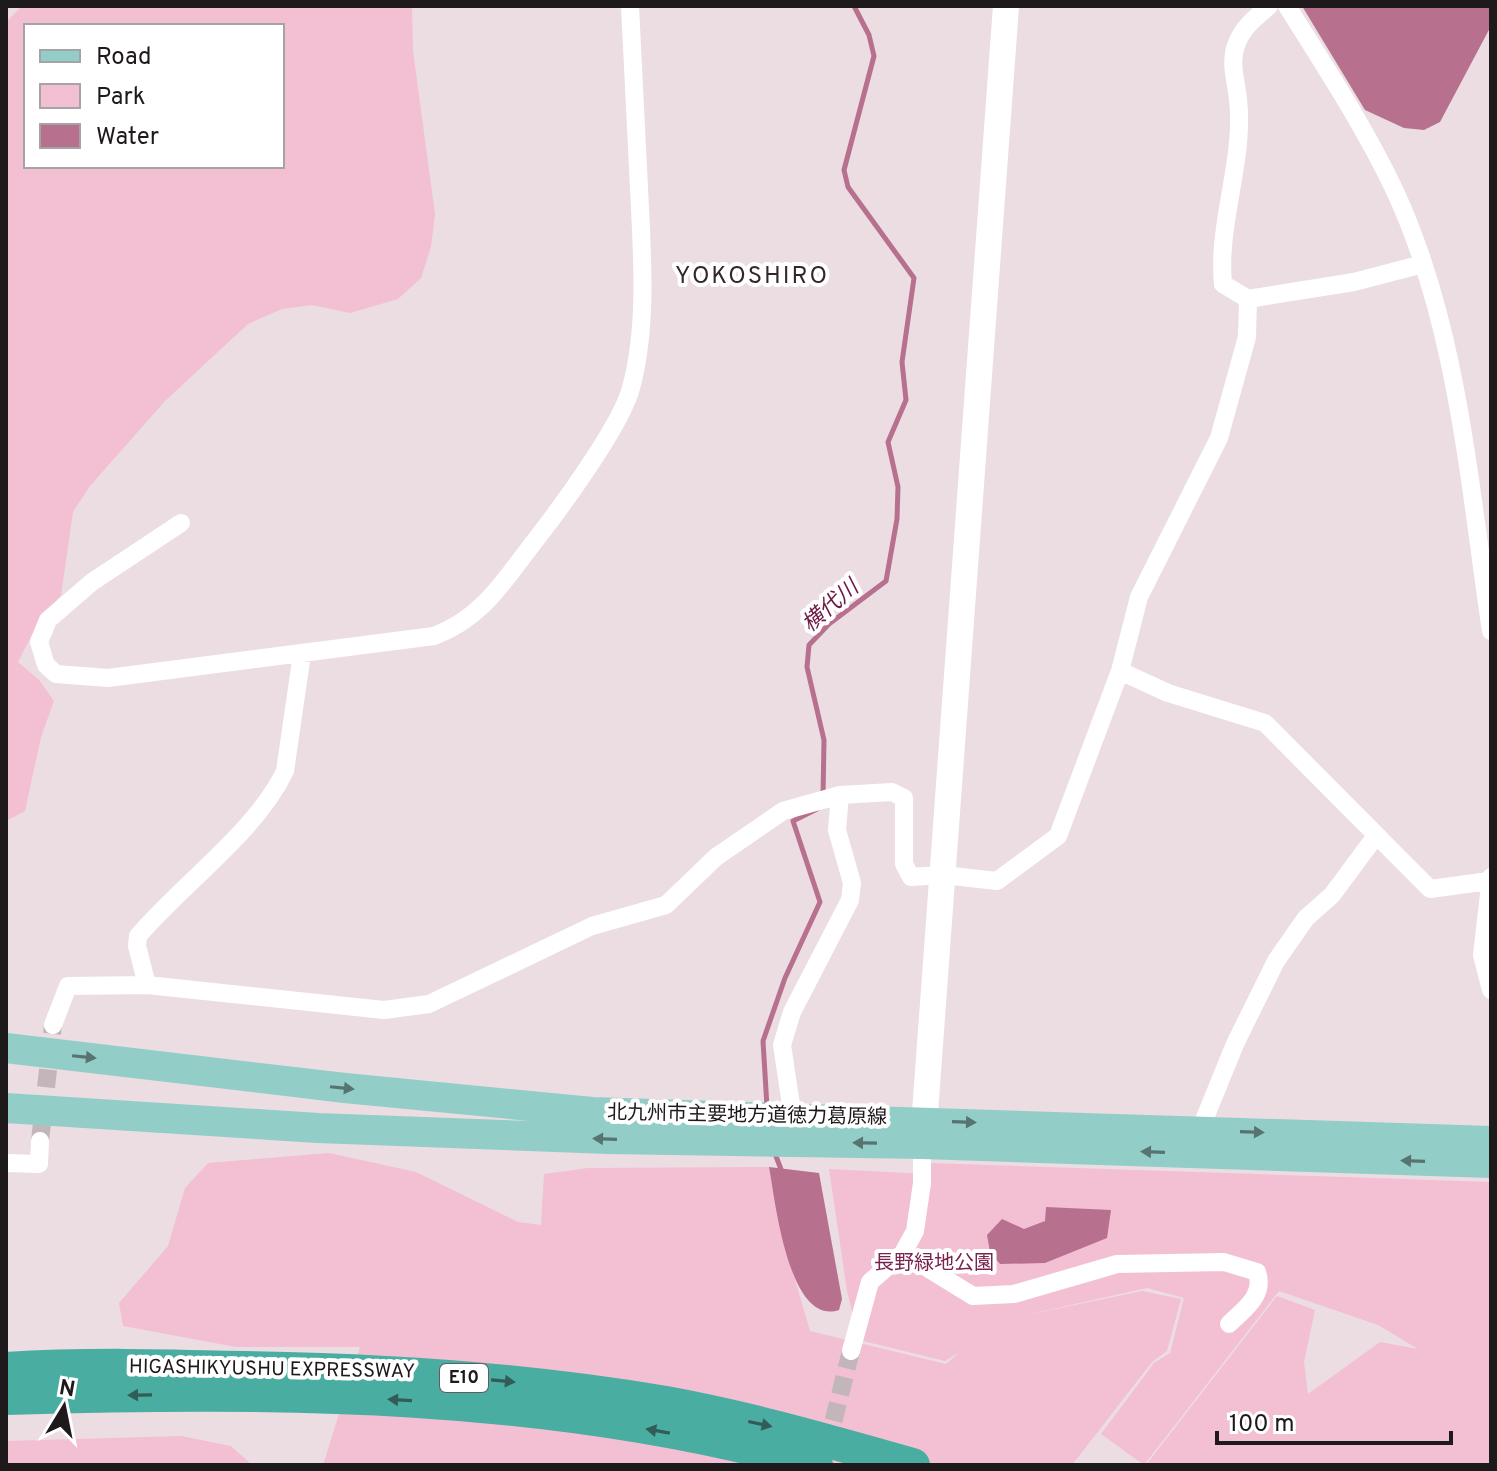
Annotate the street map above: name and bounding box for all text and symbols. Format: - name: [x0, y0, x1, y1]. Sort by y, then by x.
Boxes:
- legend: [24, 24, 284, 168]
- text: Road: [96, 43, 152, 73]
- text: Park: [96, 83, 146, 113]
- text: Water: [96, 123, 159, 153]
- district label: YOKOSHIRO: [675, 262, 829, 292]
- water label: 横代川: [797, 574, 866, 639]
- one-way arrow: [71, 1050, 96, 1063]
- one-way arrow: [330, 1081, 355, 1094]
- street label: 北九州市主要地方道徳力葛原線: [607, 1101, 887, 1131]
- one-way arrow: [952, 1115, 977, 1128]
- one-way arrow: [1240, 1126, 1265, 1139]
- one-way arrow: [592, 1133, 617, 1145]
- one-way arrow: [852, 1137, 877, 1149]
- one-way arrow: [1140, 1145, 1165, 1158]
- one-way arrow: [1400, 1154, 1425, 1167]
- park label: 長野緑地公園: [874, 1251, 994, 1277]
- street label: HIGASHIKYUSHU EXPRESSWAY: [129, 1355, 416, 1385]
- road number: E10: [440, 1364, 488, 1392]
- north arrow: [24, 1367, 104, 1447]
- text: N: [57, 1375, 77, 1404]
- one-way arrow: [491, 1375, 516, 1388]
- one-way arrow: [127, 1389, 152, 1402]
- one-way arrow: [387, 1393, 412, 1406]
- scale bar: [1217, 1395, 1451, 1445]
- text: 100 m: [1229, 1410, 1295, 1440]
- one-way arrow: [747, 1418, 772, 1431]
- one-way arrow: [645, 1424, 670, 1436]

